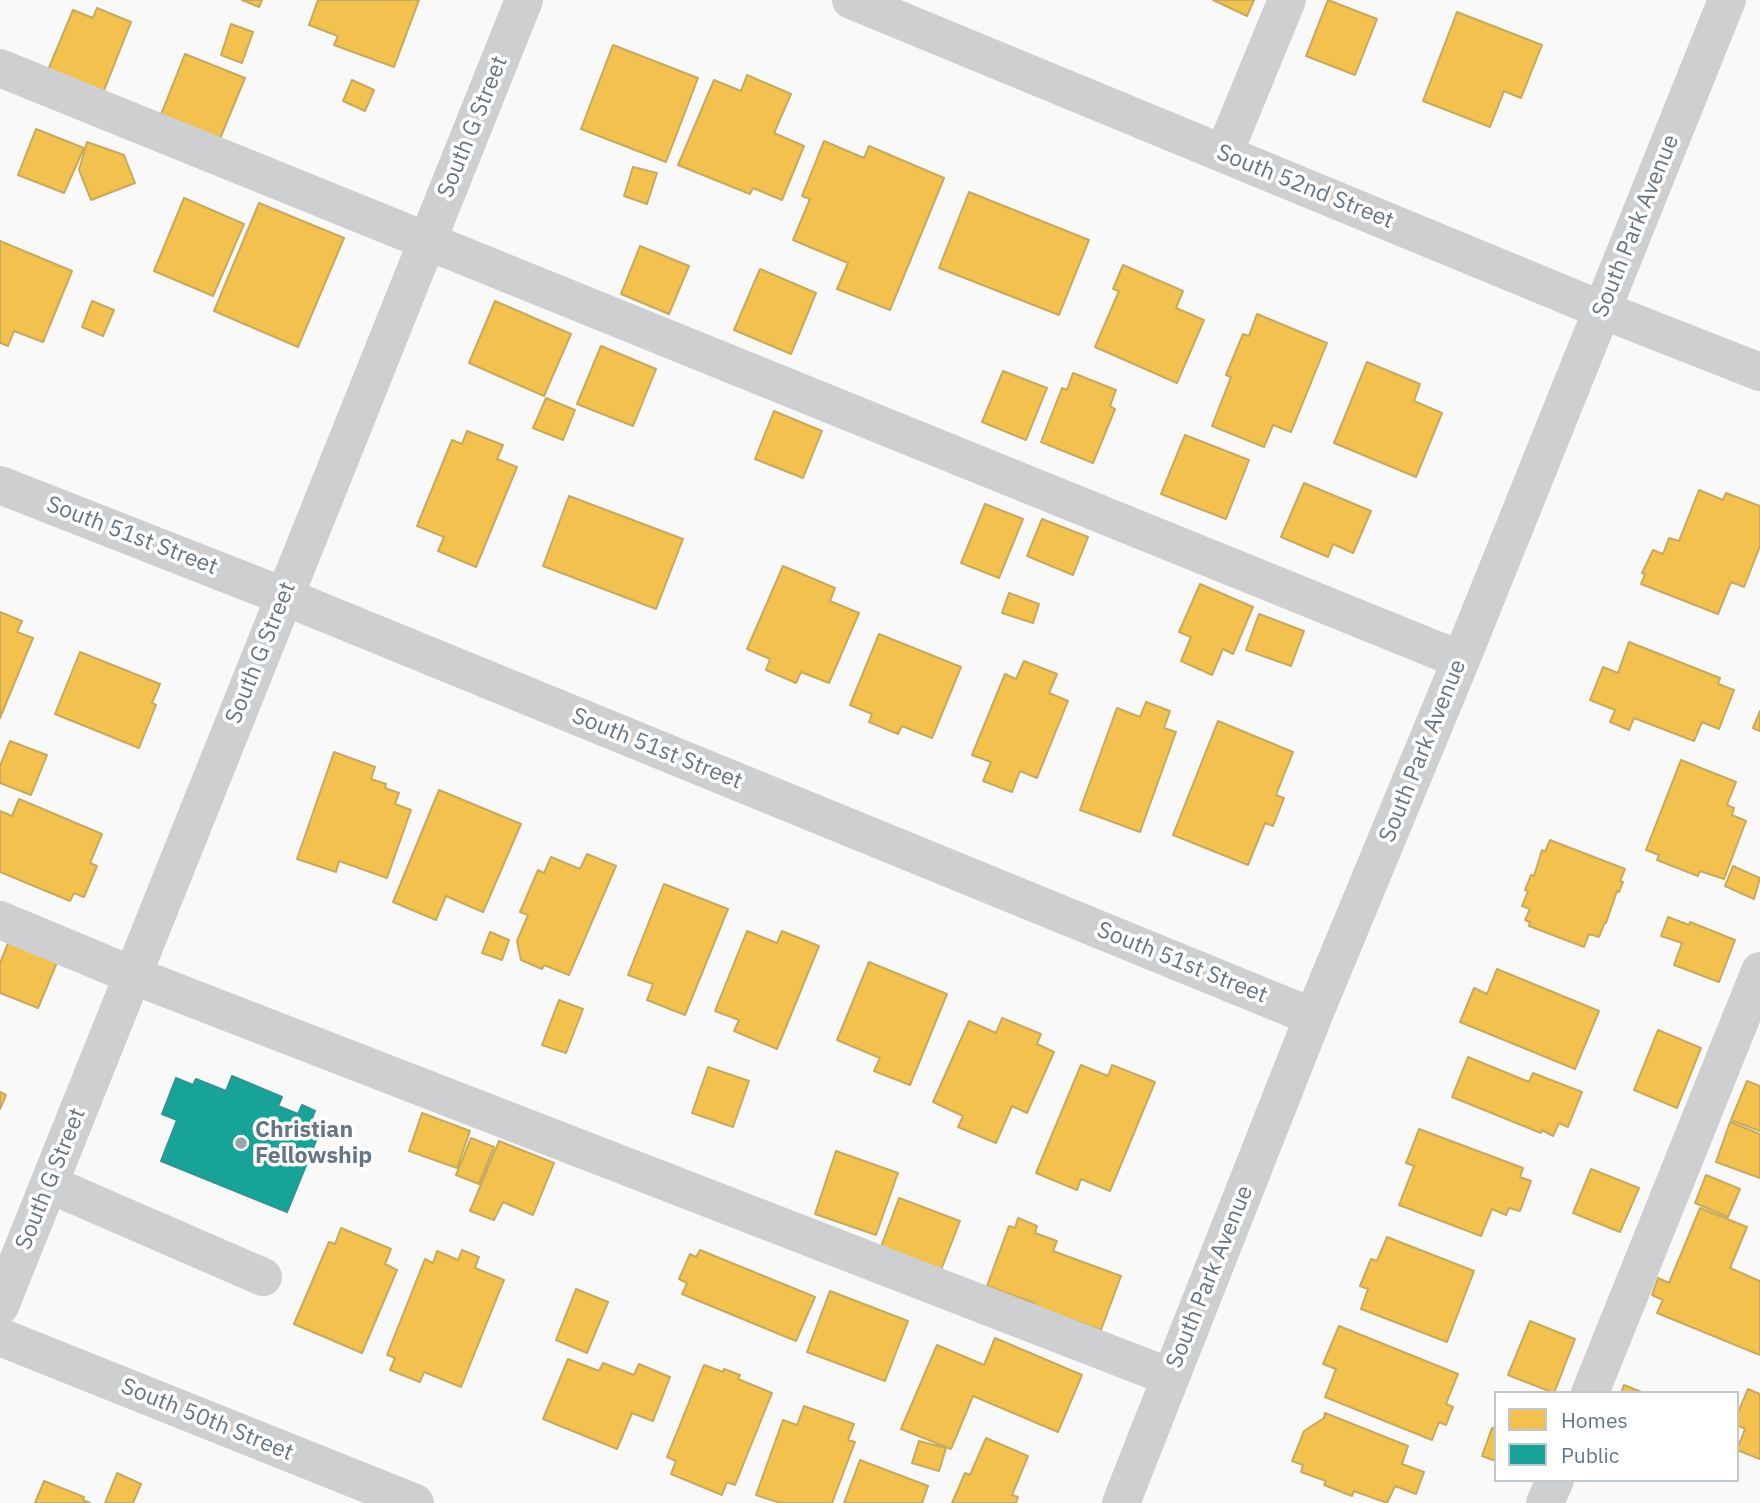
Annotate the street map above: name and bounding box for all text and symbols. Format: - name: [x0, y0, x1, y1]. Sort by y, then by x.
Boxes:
- street label: South G Street: [432, 52, 514, 202]
- street label: South Park Avenue: [1587, 131, 1685, 321]
- street label: South 52nd Street: [1212, 139, 1398, 235]
- street label: South 51st Street: [43, 491, 221, 581]
- street label: South G Street: [220, 578, 302, 728]
- street label: South Park Avenue: [1374, 656, 1472, 846]
- street label: South 51st Street: [568, 702, 746, 796]
- street label: South 51st Street: [1093, 916, 1271, 1010]
- street label: South G Street: [10, 1104, 92, 1254]
- place label: Christian Fellowship: [255, 1116, 372, 1170]
- marker: Christian Fellowship: [233, 1135, 249, 1151]
- street label: South Park Avenue: [1161, 1182, 1259, 1372]
- street label: South 50th Street: [117, 1373, 297, 1467]
- legend: [1494, 1391, 1739, 1482]
- text: Homes: [1561, 1406, 1628, 1434]
- text: Public: [1561, 1441, 1619, 1469]

